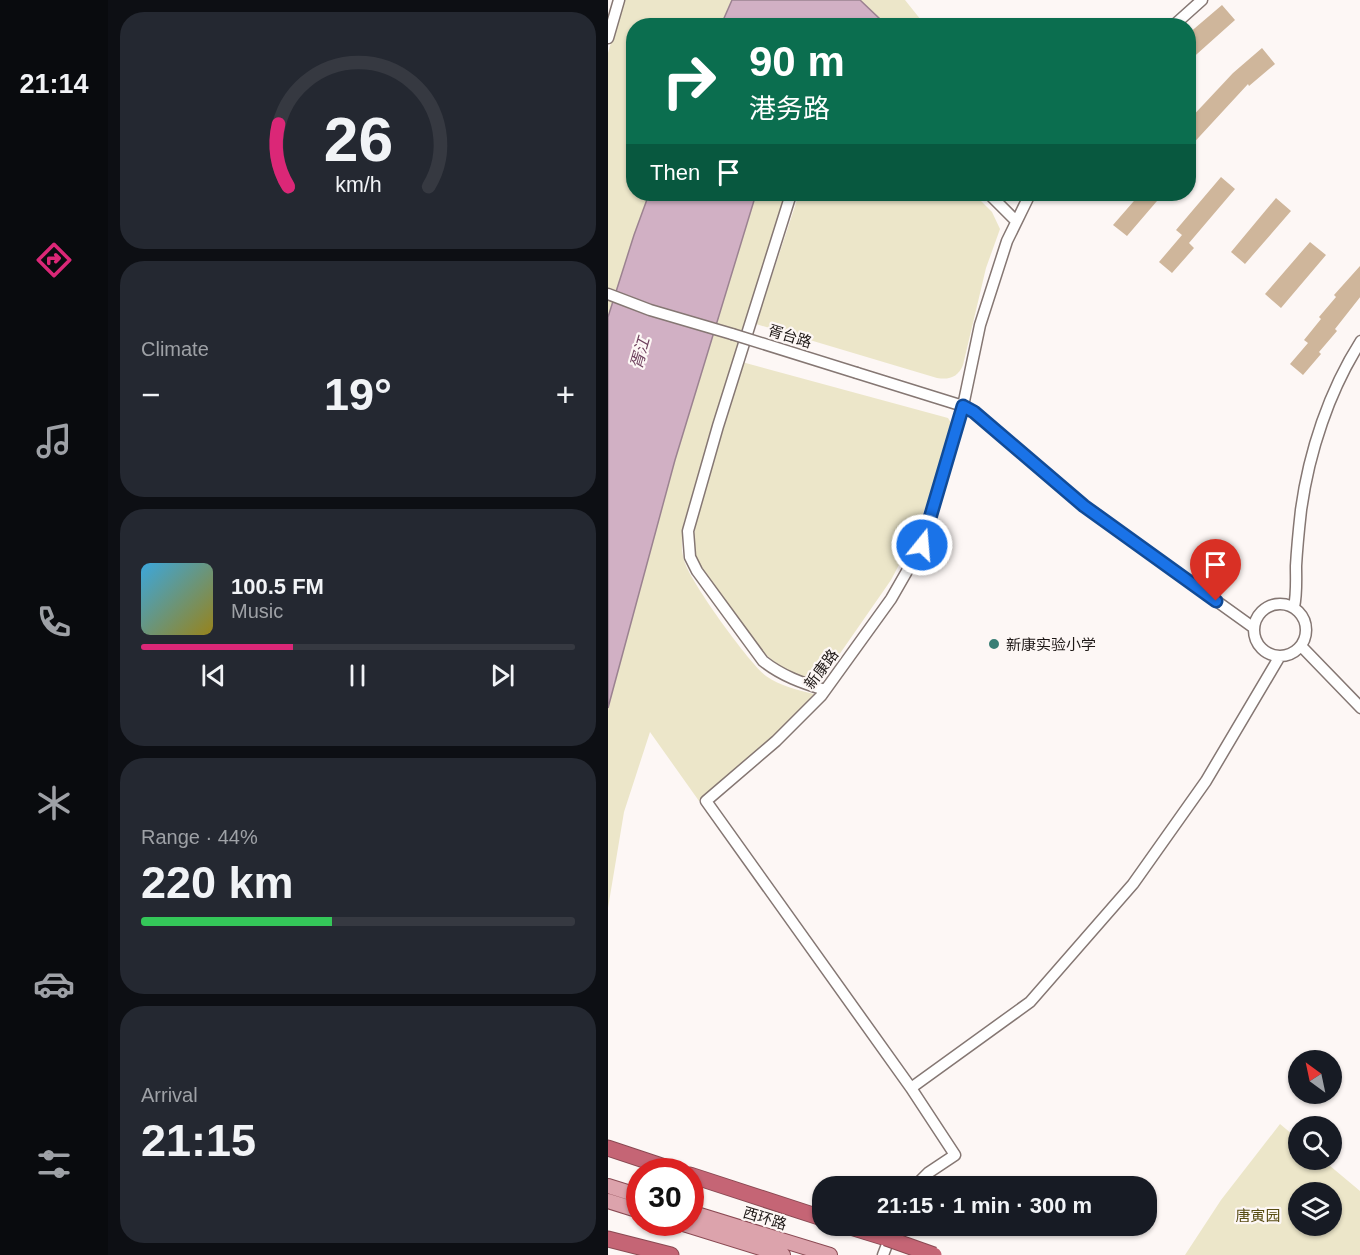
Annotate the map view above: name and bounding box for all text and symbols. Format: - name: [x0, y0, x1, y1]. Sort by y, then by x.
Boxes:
- text: 90 m: [749, 38, 845, 85]
- icon: right: [650, 42, 728, 120]
- text: 21:14: [19, 69, 89, 99]
- text: 港务路: [749, 94, 830, 124]
- text: 26: [323, 105, 393, 174]
- icon: arrive: [712, 156, 745, 189]
- text: Then: [650, 160, 700, 185]
- text: km/h: [335, 174, 381, 198]
- icon: directions: [33, 239, 75, 281]
- street label: 胥台路: [766, 321, 814, 351]
- water label: 胥江: [627, 333, 653, 371]
- text: Climate: [141, 338, 209, 360]
- text: 19°: [324, 369, 392, 420]
- text: −: [141, 376, 160, 413]
- text: +: [556, 376, 575, 413]
- icon: music: [33, 420, 75, 462]
- position arrow: [890, 513, 954, 577]
- pin: [1190, 539, 1241, 601]
- icon: arrive: [1199, 548, 1232, 581]
- text: 100.5 FM: [231, 574, 324, 599]
- text: Music: [231, 600, 283, 622]
- icon: phone: [33, 601, 75, 643]
- place label: 新康实验小学: [1006, 636, 1096, 653]
- marker: 新康实验小学: [987, 637, 1001, 651]
- street label: 新康路: [801, 646, 841, 692]
- icon: previous: [197, 659, 230, 692]
- icon: pause: [341, 659, 374, 692]
- icon: next: [486, 659, 519, 692]
- icon: climate: [33, 782, 75, 824]
- text: Range · 44%: [141, 826, 258, 848]
- text: 220 km: [141, 857, 294, 908]
- icon: car: [33, 963, 75, 1005]
- north arrow: [1288, 1050, 1342, 1104]
- map controls: [1288, 1050, 1342, 1236]
- text: Arrival: [141, 1084, 198, 1106]
- text: 21:15: [141, 1115, 256, 1166]
- button: search: [1288, 1116, 1342, 1170]
- icon: filters: [33, 1143, 75, 1185]
- speed limit sign: 30: [626, 1158, 704, 1236]
- button: layers: [1288, 1182, 1342, 1236]
- text: 21:15 · 1 min · 300 m: [877, 1193, 1092, 1218]
- street label: 西环路: [741, 1203, 789, 1233]
- park label: 唐寅园: [1235, 1207, 1281, 1224]

